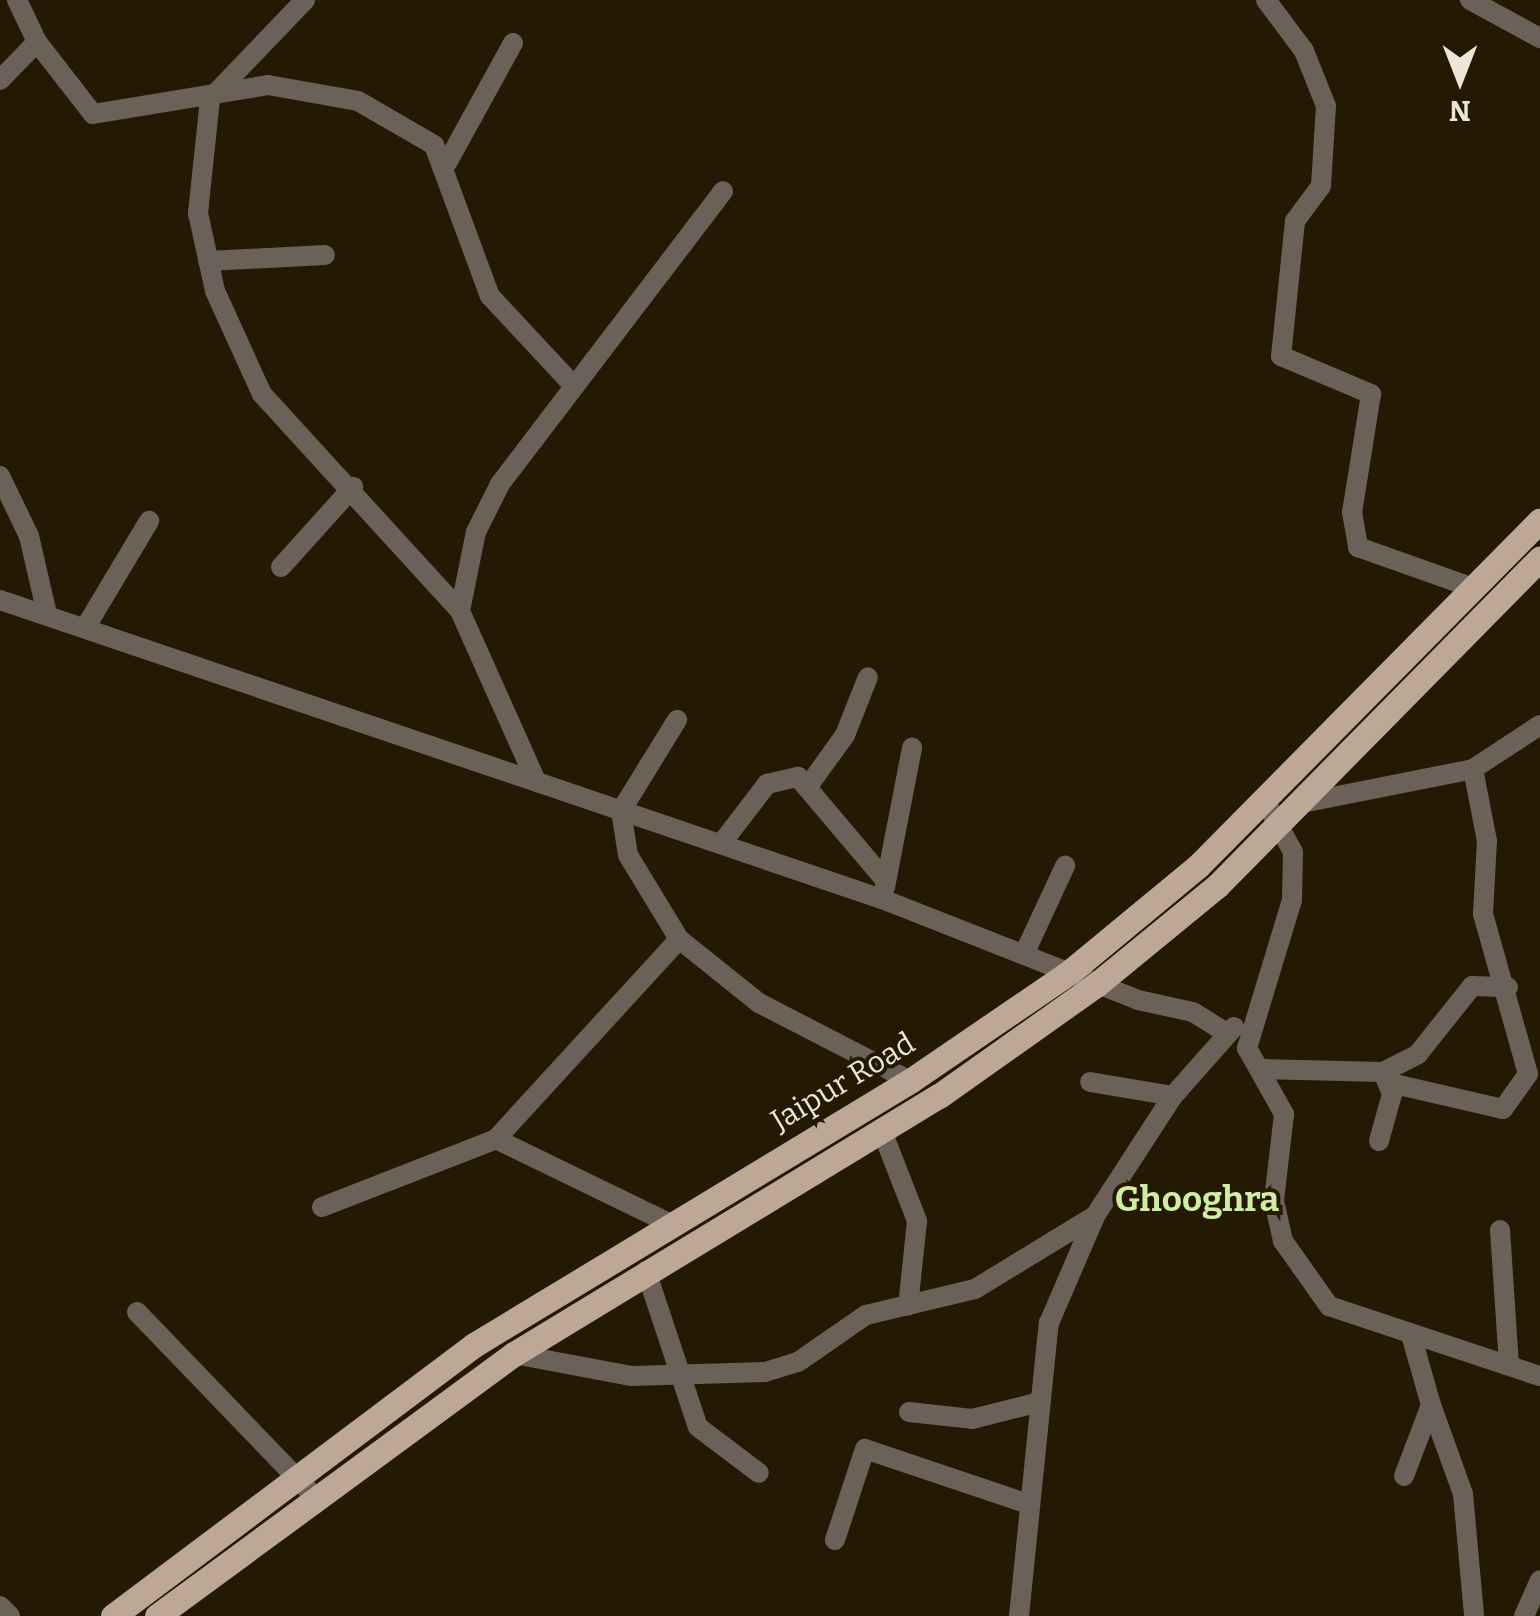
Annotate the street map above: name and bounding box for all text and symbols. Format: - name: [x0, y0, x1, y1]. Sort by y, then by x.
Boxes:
- north arrow: [1410, 30, 1510, 130]
- text: N: [1449, 94, 1471, 127]
- street label: Jaipur Road: [765, 1025, 921, 1139]
- district label: Ghooghra: [1115, 1178, 1279, 1220]

